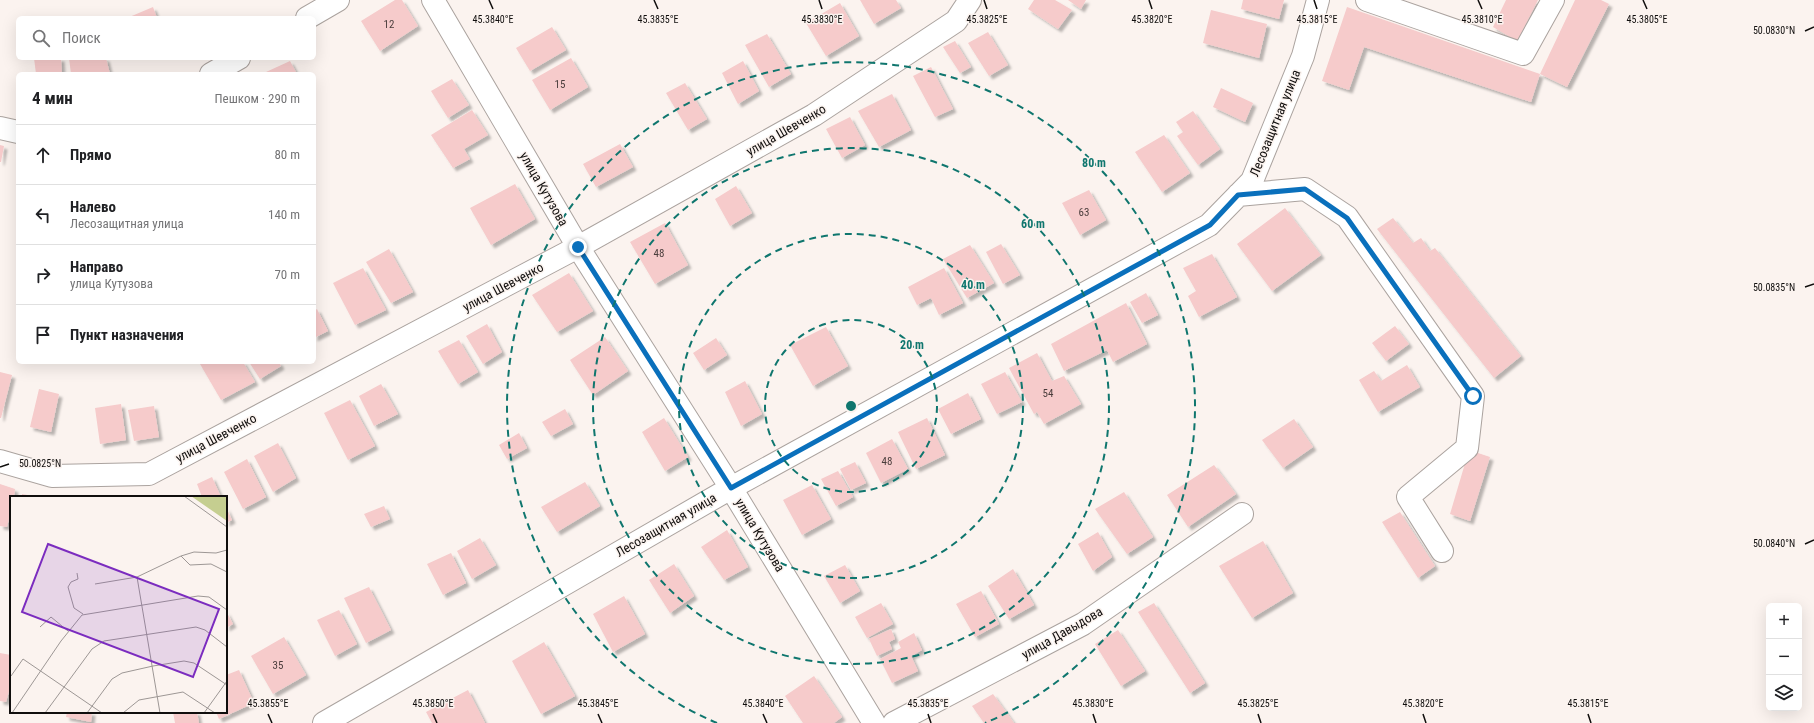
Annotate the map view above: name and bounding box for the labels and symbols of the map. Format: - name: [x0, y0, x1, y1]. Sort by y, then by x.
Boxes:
- text: 45.3840°E: [473, 14, 514, 25]
- text: 45.3835°E: [638, 14, 679, 25]
- text: 45.3830°E: [802, 14, 843, 25]
- text: 45.3825°E: [967, 14, 1008, 25]
- text: 45.3820°E: [1132, 14, 1173, 25]
- text: 45.3815°E: [1297, 14, 1338, 25]
- text: 45.3810°E: [1462, 14, 1503, 25]
- text: 45.3805°E: [1627, 14, 1668, 25]
- house number: 12: [384, 18, 394, 31]
- text: 50.0830°N: [1753, 25, 1795, 36]
- street label: Лесозащитная улица: [1247, 67, 1303, 179]
- house number: 15: [555, 78, 565, 91]
- street label: улица Шевченко: [744, 101, 828, 159]
- street label: улица Кутузова: [517, 149, 571, 229]
- text: 80 m: [1082, 156, 1106, 170]
- house number: 63: [1079, 206, 1089, 219]
- text: 60 m: [1021, 217, 1045, 231]
- route end: [569, 238, 587, 256]
- house number: 48: [654, 247, 664, 260]
- street label: улица Шевченко: [460, 259, 546, 315]
- text: 40 m: [961, 278, 985, 292]
- text: 50.0835°N: [1753, 282, 1795, 293]
- text: 20 m: [900, 338, 924, 352]
- house number: 54: [1043, 387, 1054, 400]
- route start: [1464, 387, 1482, 405]
- centre of rings: [844, 399, 858, 413]
- street label: улица Шевченко: [173, 410, 259, 466]
- house number: 48: [882, 455, 892, 468]
- text: 50.0825°N: [19, 458, 61, 469]
- street label: Лесозащитная улица: [613, 490, 719, 560]
- inset map: [10, 496, 227, 713]
- street label: улица Кутузова: [732, 496, 788, 574]
- text: 50.0840°N: [1753, 538, 1795, 549]
- street label: улица Давыдова: [1019, 604, 1105, 662]
- house number: 35: [273, 659, 283, 672]
- text: 45.3855°E: [248, 698, 289, 709]
- text: 45.3850°E: [413, 698, 454, 709]
- text: 45.3845°E: [578, 698, 619, 709]
- text: 45.3840°E: [743, 698, 784, 709]
- text: 45.3835°E: [908, 698, 949, 709]
- text: 45.3830°E: [1073, 698, 1114, 709]
- text: 45.3825°E: [1238, 698, 1279, 709]
- text: 45.3820°E: [1403, 698, 1444, 709]
- text: 45.3815°E: [1568, 698, 1609, 709]

